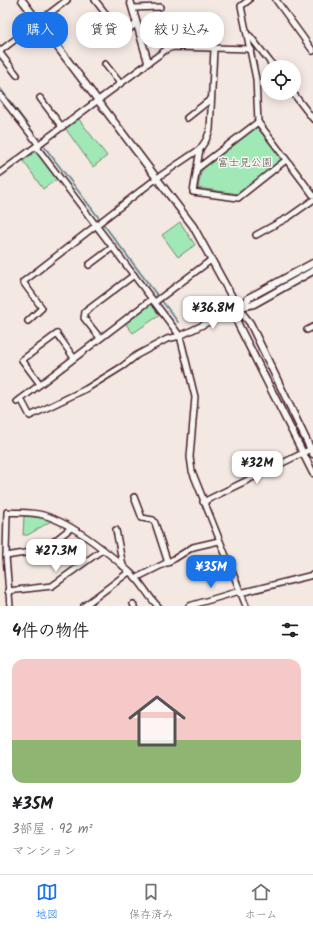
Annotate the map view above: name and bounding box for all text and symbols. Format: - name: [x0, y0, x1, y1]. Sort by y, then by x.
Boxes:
- chip: 購入: [12, 12, 68, 48]
- chip: 賃貸: [76, 12, 132, 48]
- chip: 絞り込み: [140, 12, 224, 48]
- map controls: [261, 60, 301, 100]
- button: locate: [261, 60, 301, 100]
- park label: 富士見公園: [218, 154, 273, 172]
- pin: ¥36.8M: [180, 296, 246, 330]
- text: ¥36.8M: [192, 298, 234, 319]
- pin: ¥32M: [233, 451, 281, 485]
- text: ¥32M: [241, 453, 273, 474]
- pin: ¥27.3M: [23, 539, 89, 573]
- text: ¥27.3M: [35, 541, 77, 562]
- pin: ¥35M: [187, 555, 235, 589]
- text: ¥35M: [195, 557, 227, 578]
- text: 4件の物件: [12, 618, 89, 645]
- icon: filters: [279, 619, 301, 641]
- icon: home: [121, 685, 193, 757]
- text: ¥35M: [12, 791, 53, 818]
- text: 3部屋 · 92 m²: [12, 819, 92, 840]
- text: マンション: [12, 841, 76, 862]
- tab: 地図: [36, 881, 58, 924]
- tab: 保存済み: [129, 881, 173, 924]
- tab: ホーム: [245, 881, 277, 924]

